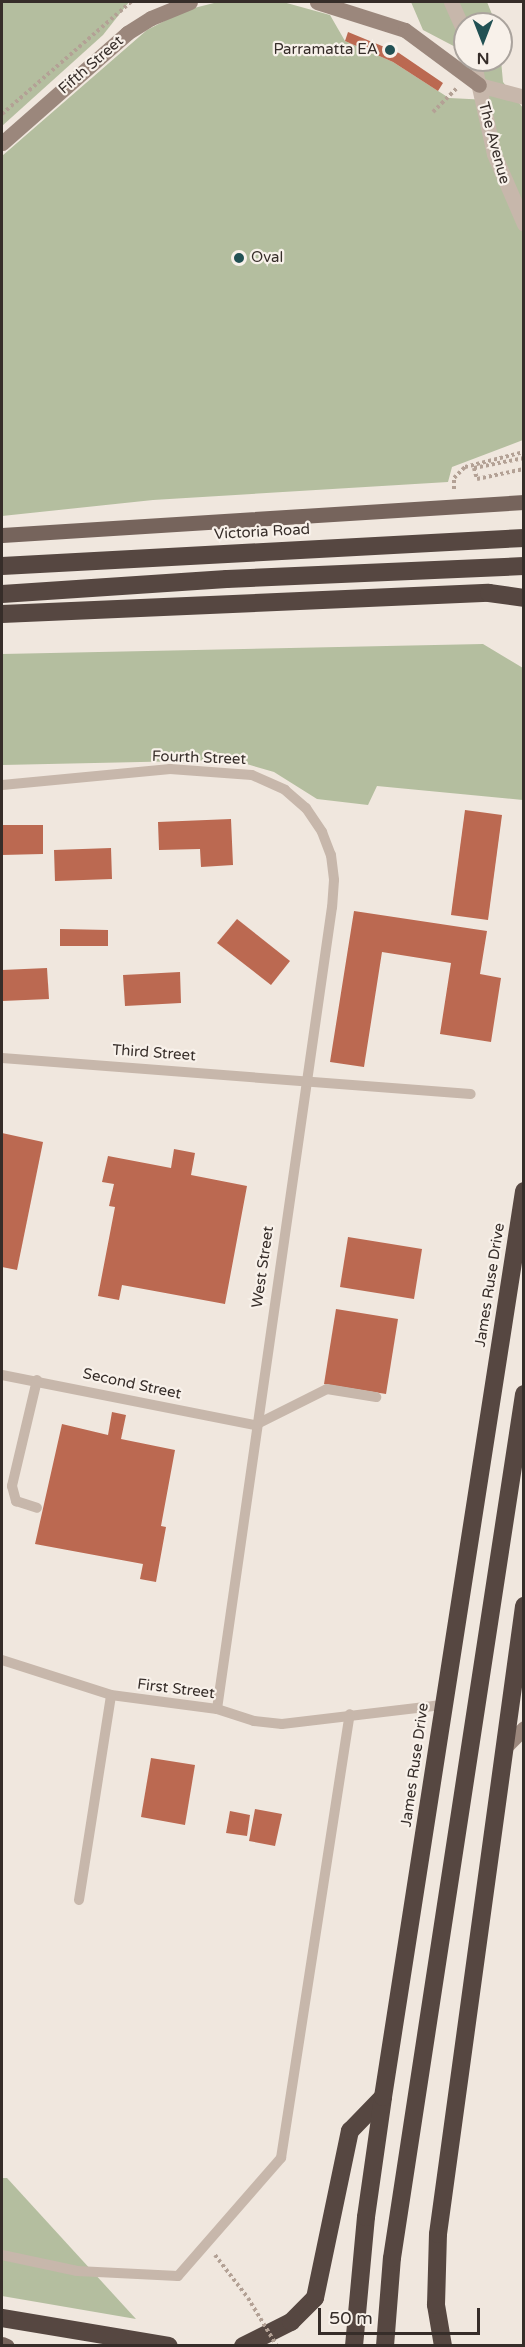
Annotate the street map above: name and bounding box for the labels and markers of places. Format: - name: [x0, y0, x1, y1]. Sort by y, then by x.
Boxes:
- place label: Parramatta EA: [273, 41, 378, 59]
- marker: Parramatta EA: [383, 43, 397, 57]
- place label: Oval: [251, 249, 283, 267]
- marker: Oval: [232, 251, 246, 265]

